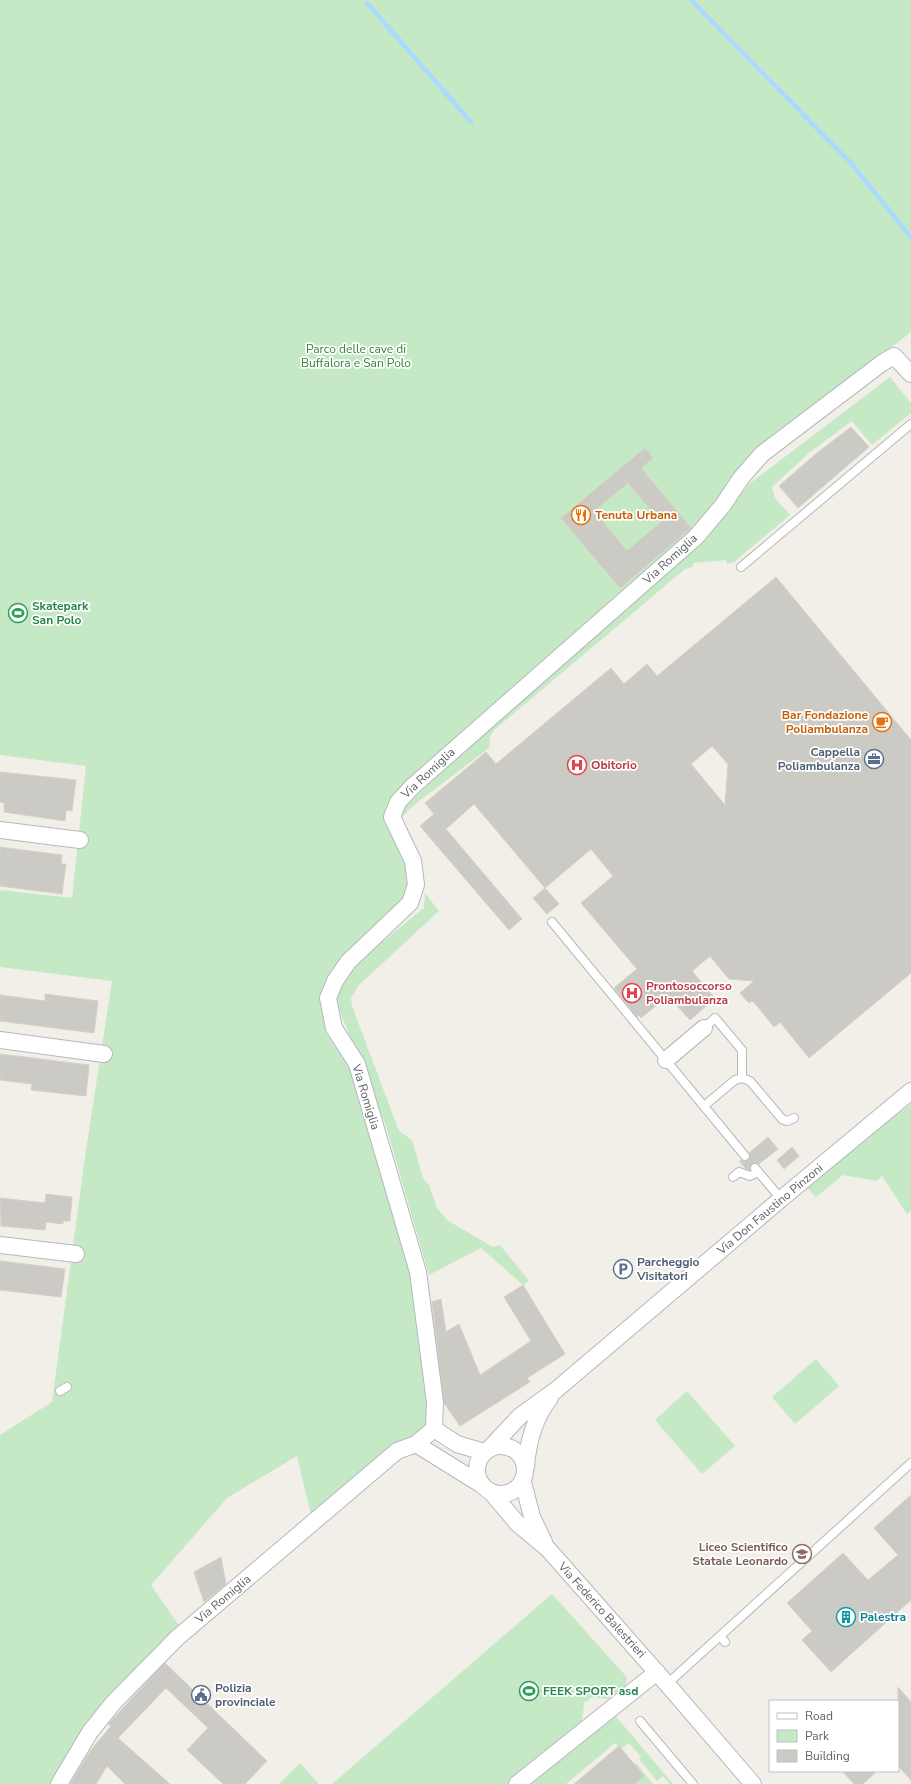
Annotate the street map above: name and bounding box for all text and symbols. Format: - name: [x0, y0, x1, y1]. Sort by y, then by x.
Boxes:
- park label: Parco delle cave di Buffalora e San Polo: [301, 341, 411, 371]
- restaurant icon: Tenuta Urbana: [570, 504, 592, 526]
- place label: Tenuta Urbana: [595, 507, 677, 523]
- street label: Via Romiglia: [639, 530, 701, 588]
- place label: Skatepark San Polo: [32, 598, 89, 628]
- sports icon: Skatepark San Polo: [7, 602, 29, 624]
- place label: Bar Fondazione Poliambulanza: [782, 707, 868, 737]
- cafe icon: Bar Fondazione Poliambulanza: [871, 711, 893, 733]
- street label: Via Romiglia: [397, 744, 458, 803]
- place label: Cappella Poliambulanza: [778, 744, 860, 774]
- office icon: Cappella Poliambulanza: [863, 748, 885, 770]
- hospital icon: Obitorio: [566, 754, 588, 776]
- place label: Obitorio: [591, 757, 637, 773]
- place label: Prontosoccorso Poliambulanza: [646, 978, 732, 1008]
- hospital icon: Prontosoccorso Poliambulanza: [621, 982, 643, 1004]
- street label: Via Romiglia: [348, 1061, 384, 1132]
- street label: Via Don Faustino Pinzoni: [713, 1160, 826, 1259]
- place label: Parcheggio Visitatori: [636, 1254, 699, 1284]
- parking icon: Parcheggio Visitatori: [612, 1258, 634, 1280]
- place label: Liceo Scientifico Statale Leonardo: [692, 1539, 788, 1569]
- school or university icon: Liceo Scientifico Statale Leonardo: [791, 1543, 813, 1565]
- street label: Via Federico Balestrieri: [554, 1558, 649, 1661]
- street label: Via Romiglia: [191, 1571, 254, 1628]
- building icon: Palestra: [835, 1606, 857, 1628]
- place label: Palestra: [860, 1609, 906, 1625]
- place label: Polizia provinciale: [215, 1680, 276, 1710]
- sports icon: FEEK SPORT asd: [518, 1680, 540, 1702]
- place label: FEEK SPORT asd: [543, 1683, 638, 1699]
- public building icon: Polizia provinciale: [190, 1684, 212, 1706]
- legend: [769, 1700, 899, 1772]
- text: Road: [805, 1708, 833, 1724]
- text: Park: [805, 1728, 830, 1744]
- text: Building: [805, 1748, 850, 1764]

